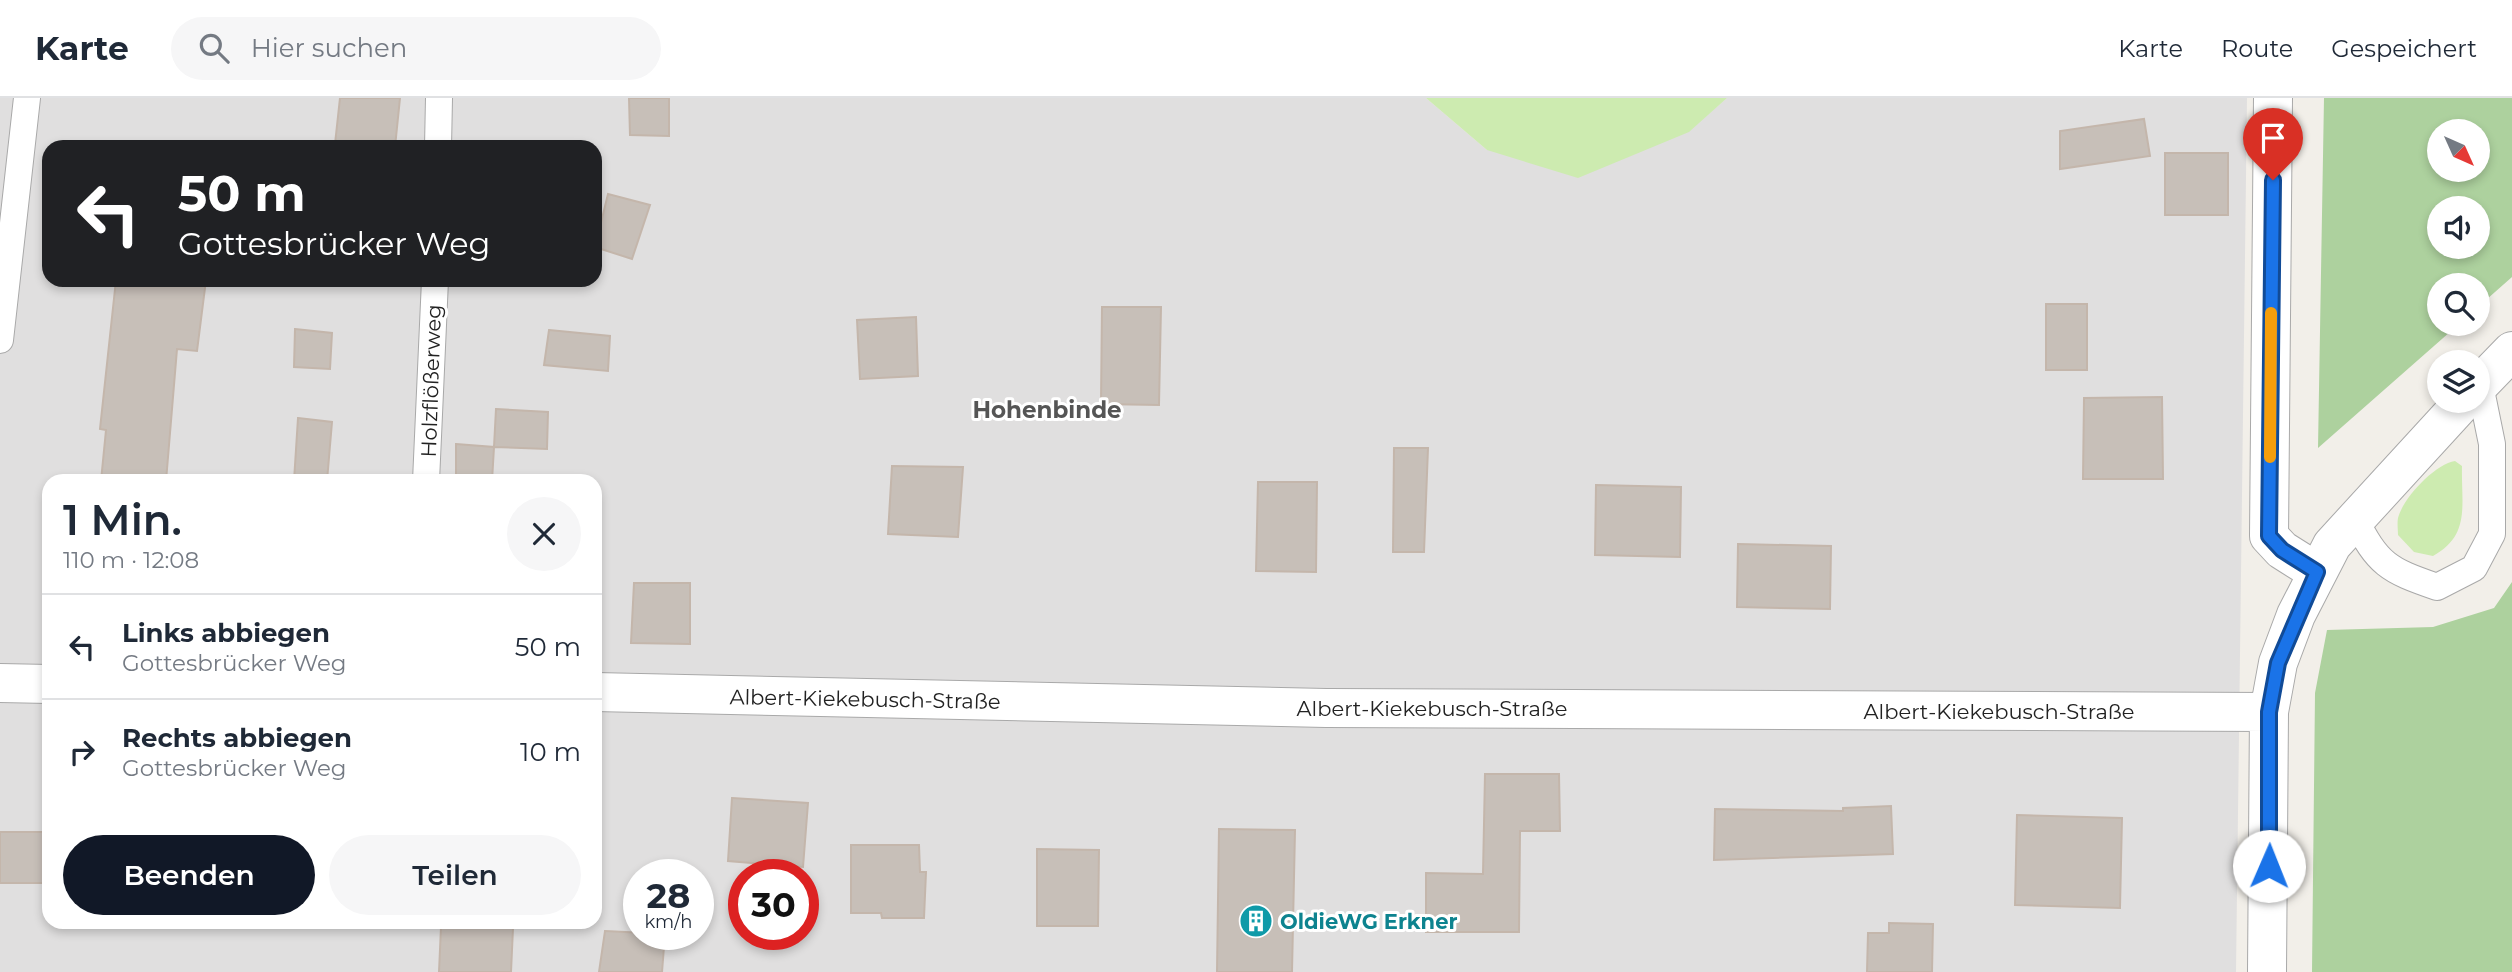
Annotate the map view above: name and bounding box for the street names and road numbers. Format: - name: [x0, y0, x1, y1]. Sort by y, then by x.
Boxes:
- street label: Holzflößerweg: [416, 304, 446, 458]
- street label: Albert-Kiekebusch-Straße: [729, 684, 1001, 714]
- street label: Albert-Kiekebusch-Straße: [1297, 696, 1567, 721]
- street label: Albert-Kiekebusch-Straße: [1864, 699, 2134, 724]

